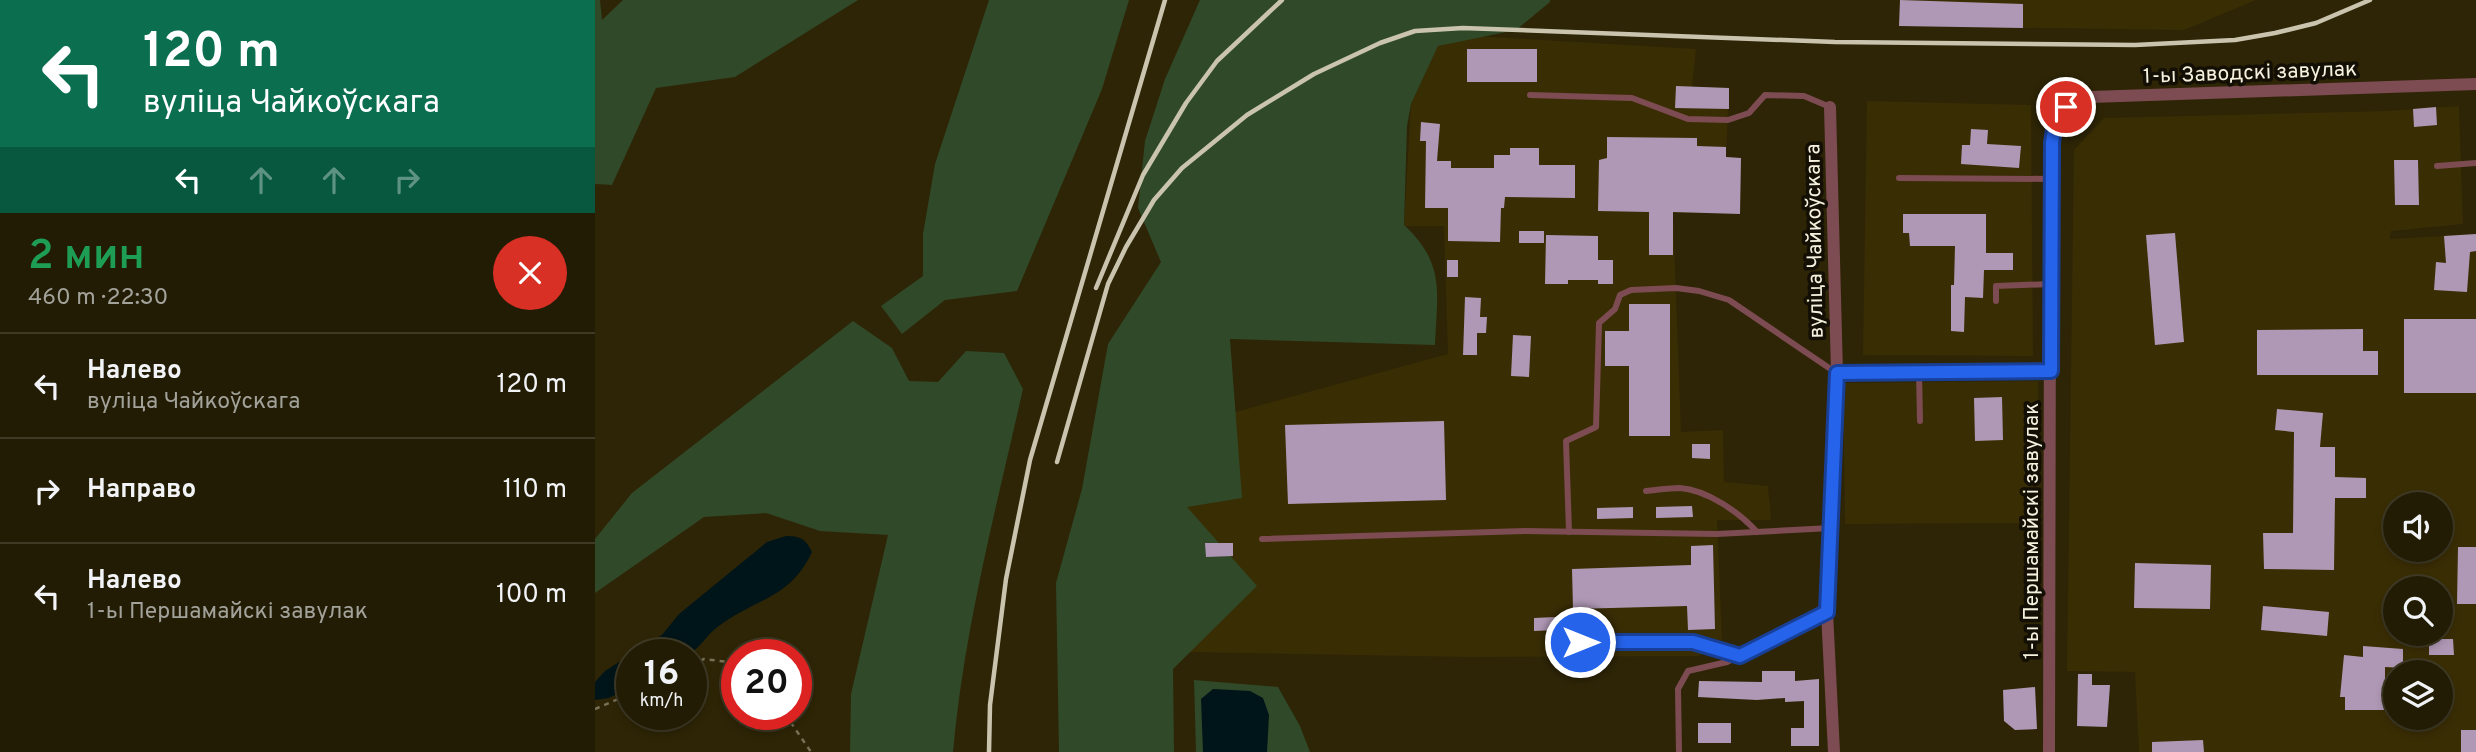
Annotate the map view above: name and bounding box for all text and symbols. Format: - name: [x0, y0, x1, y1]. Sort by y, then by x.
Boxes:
- text: 120 m: [143, 23, 280, 85]
- icon: left: [28, 28, 119, 119]
- street label: 1-ы Заводскі завулак: [2143, 56, 2358, 91]
- pin: [2036, 77, 2096, 137]
- text: вуліца Чайкоўскага: [143, 84, 440, 124]
- icon: arrive: [2047, 88, 2085, 126]
- street label: вуліца Чайкоўскага: [1800, 143, 1831, 339]
- icon: left: [169, 161, 207, 199]
- icon: ahead: [242, 161, 280, 199]
- icon: ahead: [315, 161, 353, 199]
- icon: right: [388, 161, 426, 199]
- text: 2 мин: [28, 231, 145, 284]
- button: close: [493, 236, 567, 310]
- text: 460 m · 22:30: [28, 284, 168, 313]
- text: Налево: [87, 355, 182, 388]
- icon: left: [28, 367, 66, 405]
- text: 120 m: [497, 369, 567, 402]
- text: вуліца Чайкоўскага: [87, 388, 300, 417]
- street label: 1-ы Першамайскі завулак: [2019, 403, 2046, 659]
- icon: right: [28, 472, 66, 510]
- text: Направо: [87, 474, 196, 507]
- text: 110 m: [503, 474, 567, 507]
- map controls: [2383, 492, 2453, 730]
- button: sound: [2383, 492, 2453, 562]
- text: Налево: [87, 565, 182, 598]
- button: search: [2383, 576, 2453, 646]
- icon: left: [28, 577, 66, 615]
- text: 100 m: [496, 579, 567, 612]
- text: 1-ы Першамайскі завулак: [87, 598, 368, 627]
- position arrow: [1543, 605, 1617, 679]
- speed limit sign: 20: [721, 639, 812, 730]
- text: 16: [644, 653, 679, 697]
- button: layers: [2383, 660, 2453, 730]
- text: km/h: [640, 690, 683, 713]

